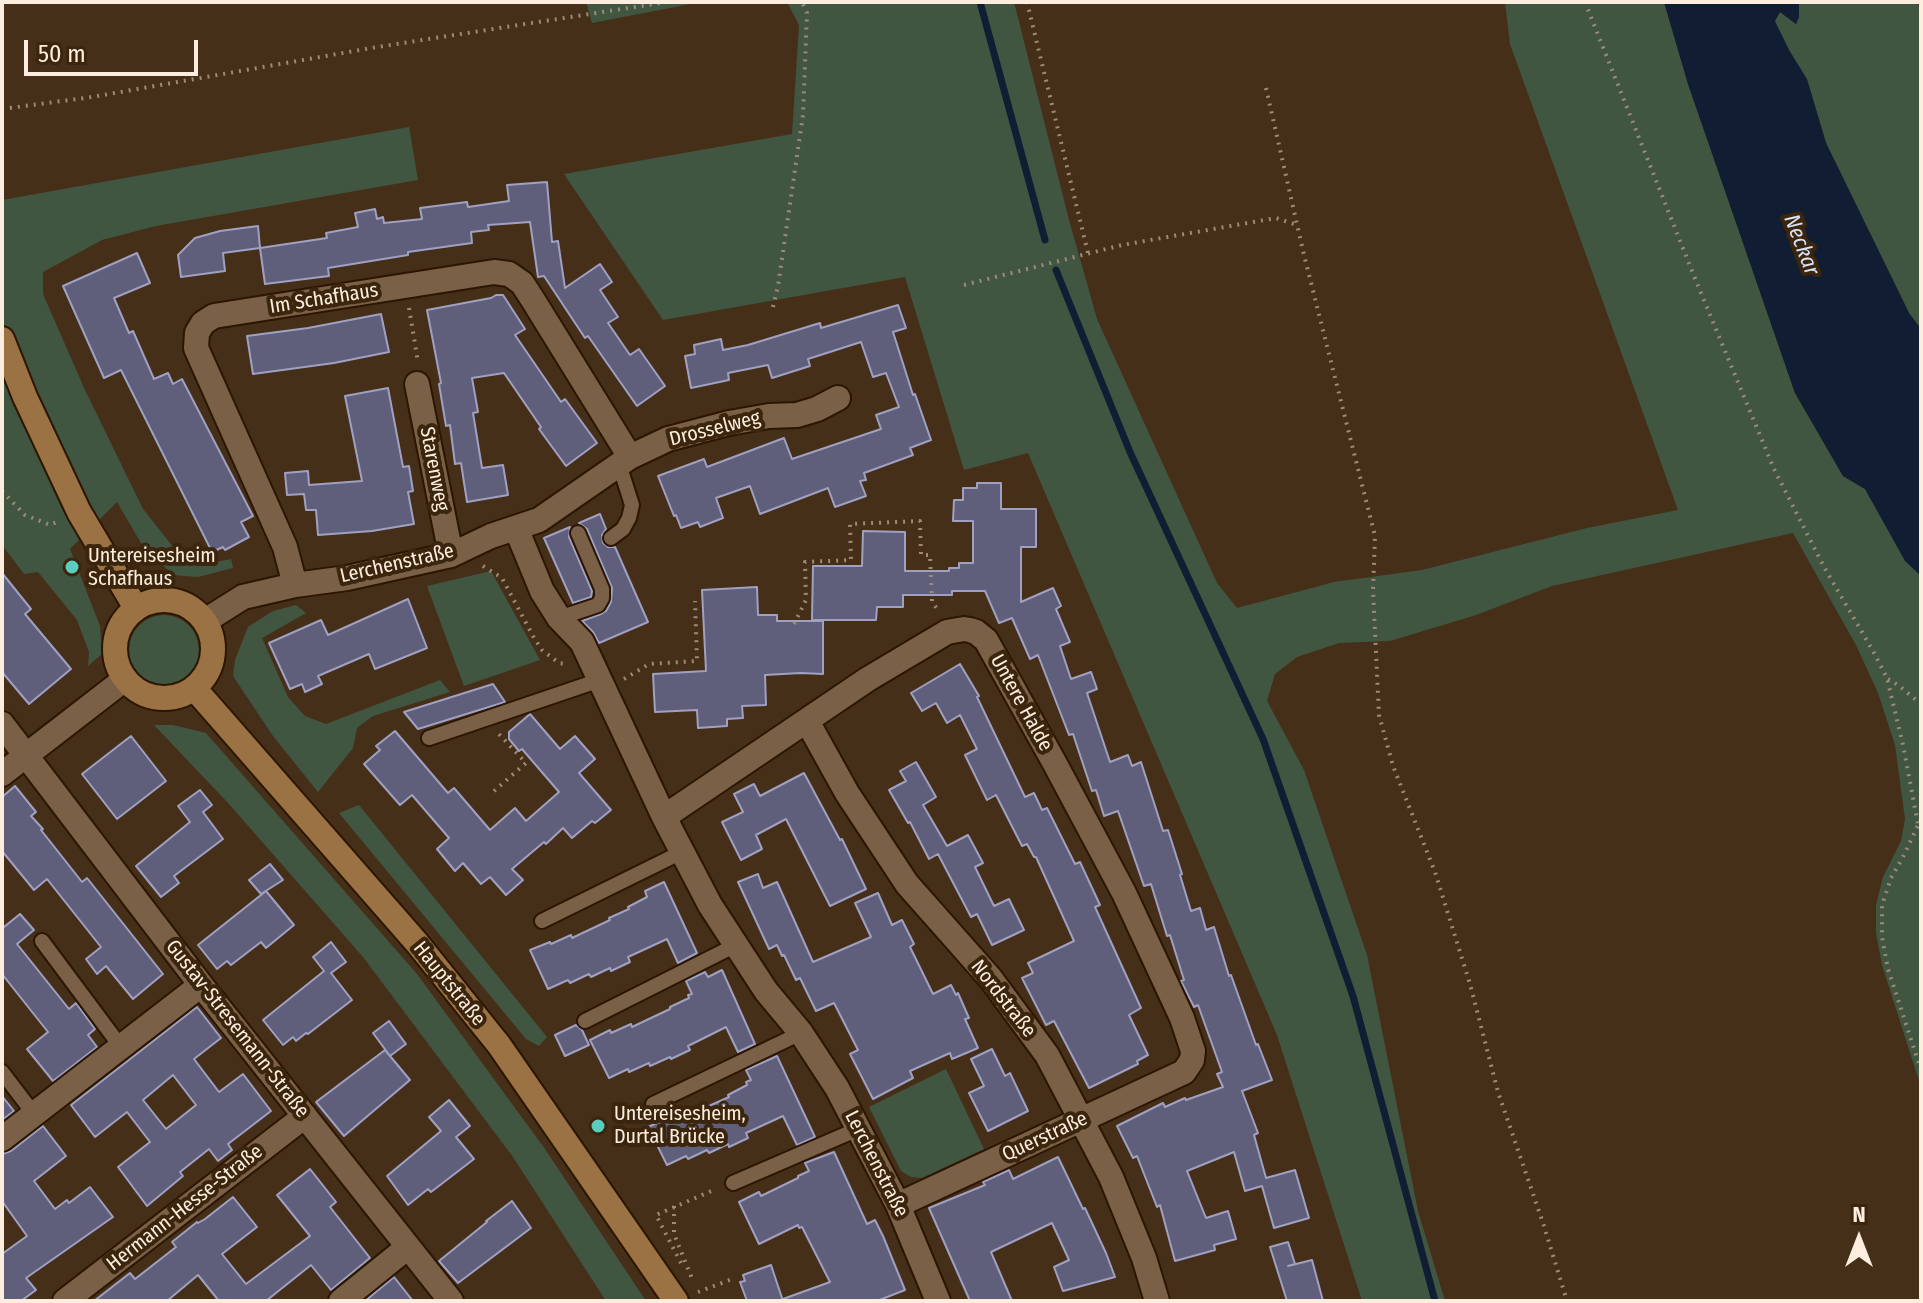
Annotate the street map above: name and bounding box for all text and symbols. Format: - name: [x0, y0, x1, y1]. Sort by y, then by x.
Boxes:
- scale bar: [28, 24, 202, 74]
- text: 50 m: [38, 40, 86, 68]
- water label: Neckar: [1777, 211, 1825, 279]
- street label: Im Schafhaus: [268, 279, 380, 319]
- street label: Drosselweg: [667, 406, 763, 452]
- street label: Starenweg: [414, 425, 454, 513]
- street label: Lerchenstraße: [338, 539, 456, 589]
- place label: Untereisesheim Schafhaus: [88, 544, 216, 591]
- marker: Untereisesheim Schafhaus: [63, 558, 81, 576]
- street label: Untere Halde: [985, 650, 1057, 756]
- street label: Gustav-Stresemann-Straße: [160, 935, 314, 1123]
- street label: Hauptstraße: [408, 937, 490, 1031]
- street label: Nordstraße: [965, 956, 1041, 1042]
- place label: Untereisesheim, Durtal Brücke: [614, 1102, 746, 1149]
- street label: Lerchenstraße: [839, 1107, 913, 1221]
- street label: Querstraße: [999, 1107, 1091, 1167]
- marker: Untereisesheim, Durtal Brücke: [589, 1117, 607, 1135]
- street label: Hermann-Hesse-Straße: [102, 1140, 268, 1276]
- north arrow: [1819, 1199, 1899, 1279]
- text: N: [1852, 1201, 1866, 1228]

